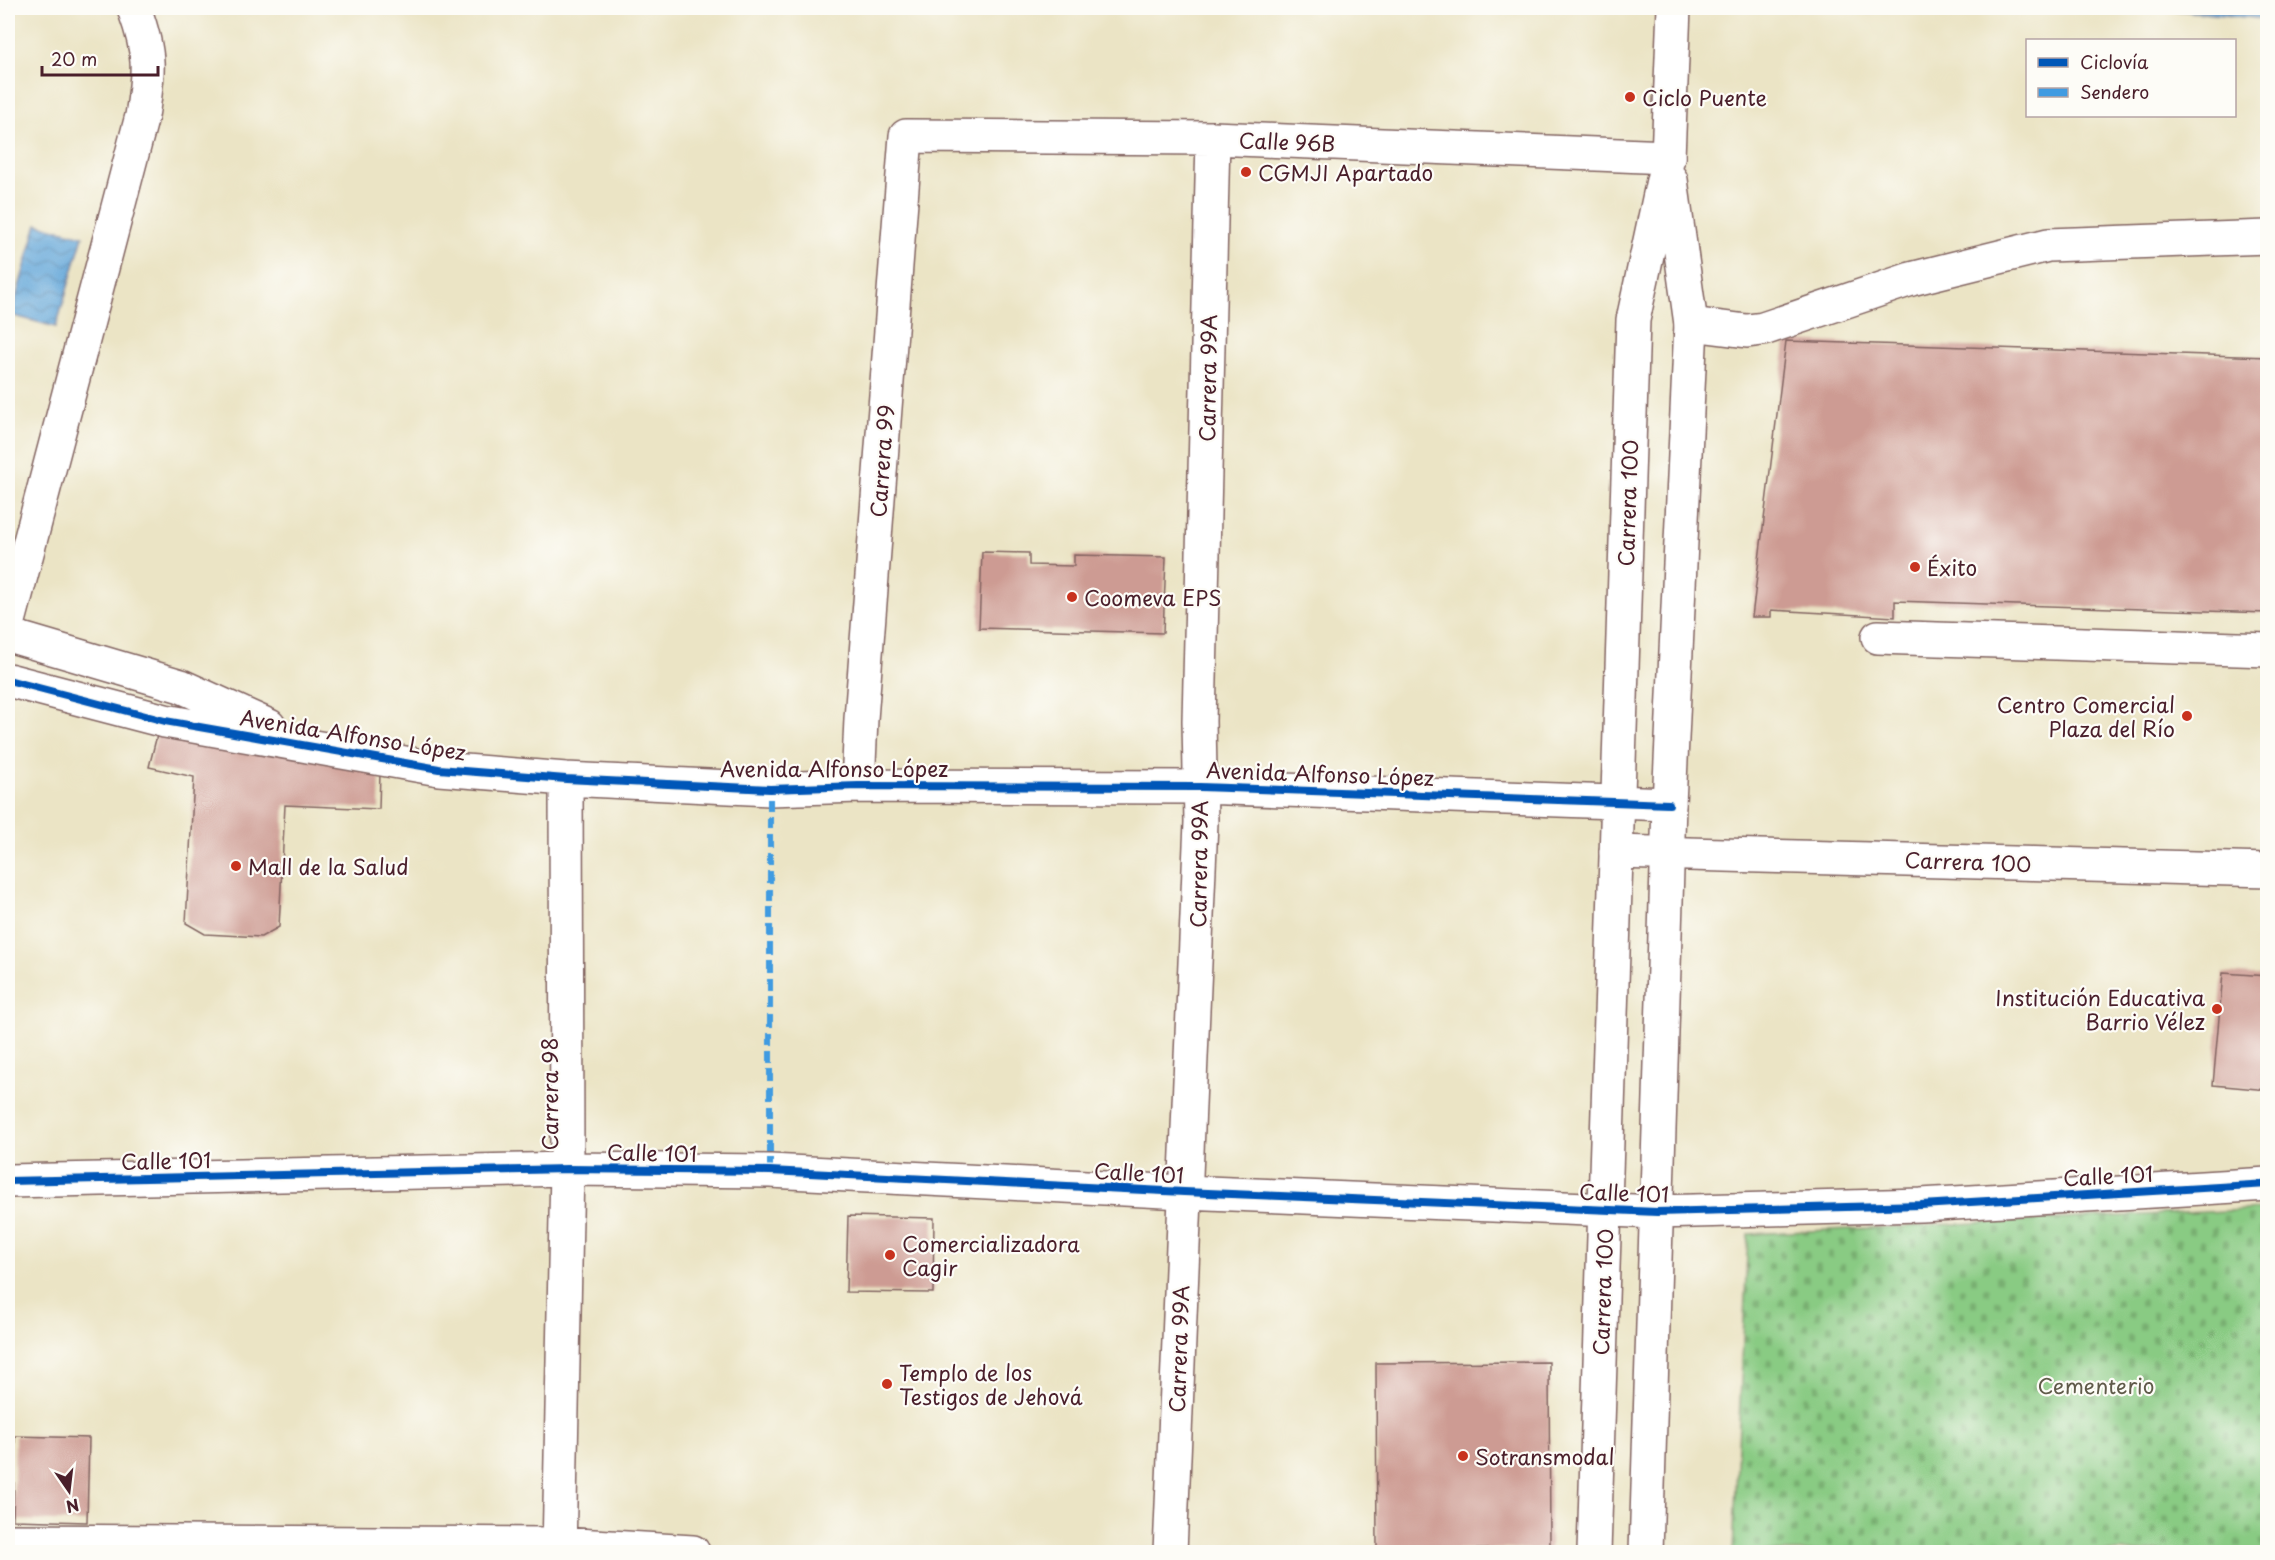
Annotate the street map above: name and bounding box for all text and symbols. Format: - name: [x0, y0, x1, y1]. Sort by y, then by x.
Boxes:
- scale bar: [42, 39, 158, 77]
- legend: [2026, 39, 2236, 117]
- text: 20 m: [51, 45, 97, 72]
- text: Ciclovía: [2080, 48, 2149, 75]
- text: Sendero: [2080, 78, 2149, 105]
- place label: Ciclo Puente: [1642, 81, 1767, 113]
- marker: Ciclo Puente: [1623, 90, 1637, 104]
- street label: Calle 96B: [1238, 123, 1336, 159]
- place label: CGMJI Apartado: [1258, 156, 1433, 188]
- marker: CGMJI Apartado: [1239, 165, 1253, 179]
- street label: Carrera 99A: [1190, 314, 1224, 442]
- street label: Carrera 99: [861, 403, 901, 519]
- street label: Carrera 100: [1609, 439, 1645, 567]
- place label: Éxito: [1927, 551, 1977, 583]
- marker: Éxito: [1908, 560, 1922, 574]
- place label: Coomeva EPS: [1084, 581, 1222, 613]
- marker: Coomeva EPS: [1065, 590, 1079, 604]
- place label: Centro Comercial Plaza del Río: [1997, 688, 2175, 744]
- street label: Avenida Alfonso López: [238, 700, 468, 768]
- marker: Centro Comercial Plaza del Río: [2180, 709, 2194, 723]
- street label: Avenida Alfonso López: [720, 752, 948, 784]
- street label: Avenida Alfonso López: [1205, 753, 1435, 793]
- street label: Carrera 99A: [1181, 800, 1215, 928]
- street label: Carrera 100: [1904, 843, 2032, 879]
- place label: Mall de la Salud: [248, 850, 409, 882]
- marker: Mall de la Salud: [229, 859, 243, 873]
- place label: Institución Educativa Barrio Vélez: [1995, 981, 2206, 1037]
- marker: Institución Educativa Barrio Vélez: [2210, 1002, 2224, 1016]
- street label: Carrera 98: [533, 1037, 565, 1151]
- street label: Calle 101: [607, 1135, 697, 1169]
- street label: Calle 101: [121, 1143, 211, 1177]
- street label: Calle 101: [1093, 1154, 1185, 1190]
- street label: Calle 101: [2062, 1157, 2154, 1193]
- street label: Calle 101: [1578, 1174, 1670, 1210]
- place label: Comercializadora Cagir: [902, 1227, 1080, 1283]
- street label: Carrera 100: [1584, 1228, 1620, 1356]
- marker: Comercializadora Cagir: [883, 1248, 897, 1262]
- street label: Carrera 99A: [1160, 1285, 1196, 1413]
- place label: Templo de los Testigos de Jehová: [899, 1356, 1083, 1412]
- park label: Cementerio: [2037, 1369, 2155, 1401]
- marker: Templo de los Testigos de Jehová: [880, 1377, 894, 1391]
- place label: Sotransmodal: [1475, 1440, 1614, 1472]
- marker: Sotransmodal: [1456, 1449, 1470, 1463]
- north arrow: [39, 1461, 99, 1521]
- text: N: [64, 1493, 82, 1520]

